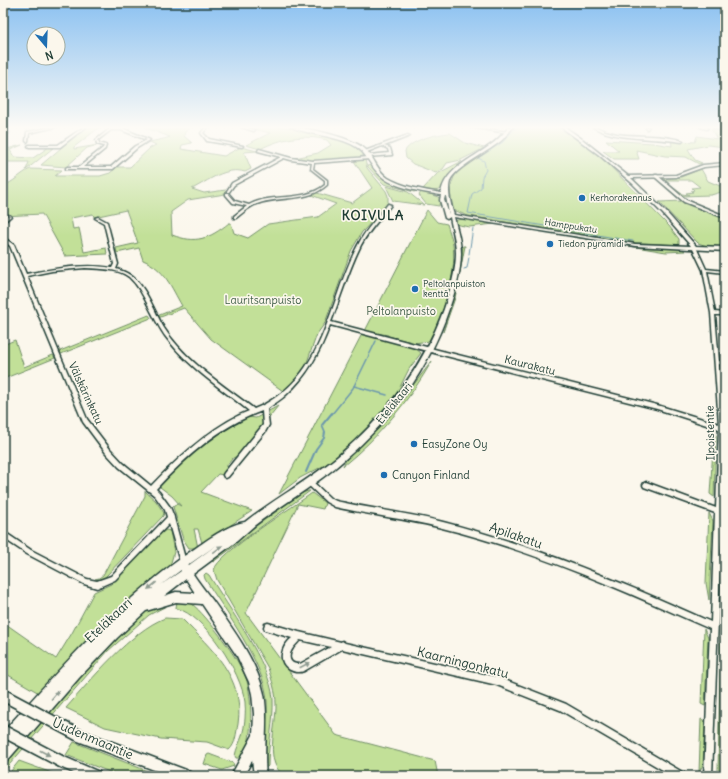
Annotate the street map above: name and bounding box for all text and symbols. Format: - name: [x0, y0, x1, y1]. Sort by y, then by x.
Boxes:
- north arrow: [26, 26, 66, 66]
- text: N: [43, 48, 55, 63]
- place label: Kerhorakennus: [590, 192, 652, 203]
- marker: Kerhorakennus: [577, 193, 587, 203]
- district label: KOIVULA: [342, 207, 404, 224]
- street label: Hamppukatu: [544, 216, 598, 235]
- place label: Tiedon pyramidi: [558, 238, 623, 249]
- marker: Tiedon pyramidi: [545, 239, 555, 249]
- place label: Peltolanpuiston kenttä: [423, 278, 485, 299]
- marker: Peltolanpuiston kenttä: [410, 284, 420, 294]
- park label: Lauritsanpuisto: [225, 293, 301, 307]
- park label: Peltolanpuisto: [366, 304, 436, 318]
- street label: Kaurakatu: [503, 352, 557, 378]
- street label: Välskärinkatu: [65, 360, 107, 427]
- street label: Eteläkaari: [373, 379, 415, 427]
- street label: Ilpoistentie: [703, 405, 717, 461]
- place label: EasyZone Oy: [422, 437, 488, 451]
- marker: EasyZone Oy: [409, 439, 419, 449]
- place label: Canyon Finland: [392, 468, 470, 482]
- marker: Canyon Finland: [379, 470, 389, 480]
- street label: Apilakatu: [487, 518, 545, 553]
- one-way arrow: [213, 545, 224, 553]
- one-way arrow: [147, 582, 158, 591]
- street label: Eteläkaari: [81, 594, 136, 647]
- street label: Kaarningonkatu: [415, 643, 511, 682]
- one-way arrow: [299, 662, 311, 669]
- one-way arrow: [51, 690, 60, 701]
- street label: Uudenmaantie: [50, 714, 136, 763]
- one-way arrow: [39, 750, 51, 756]

